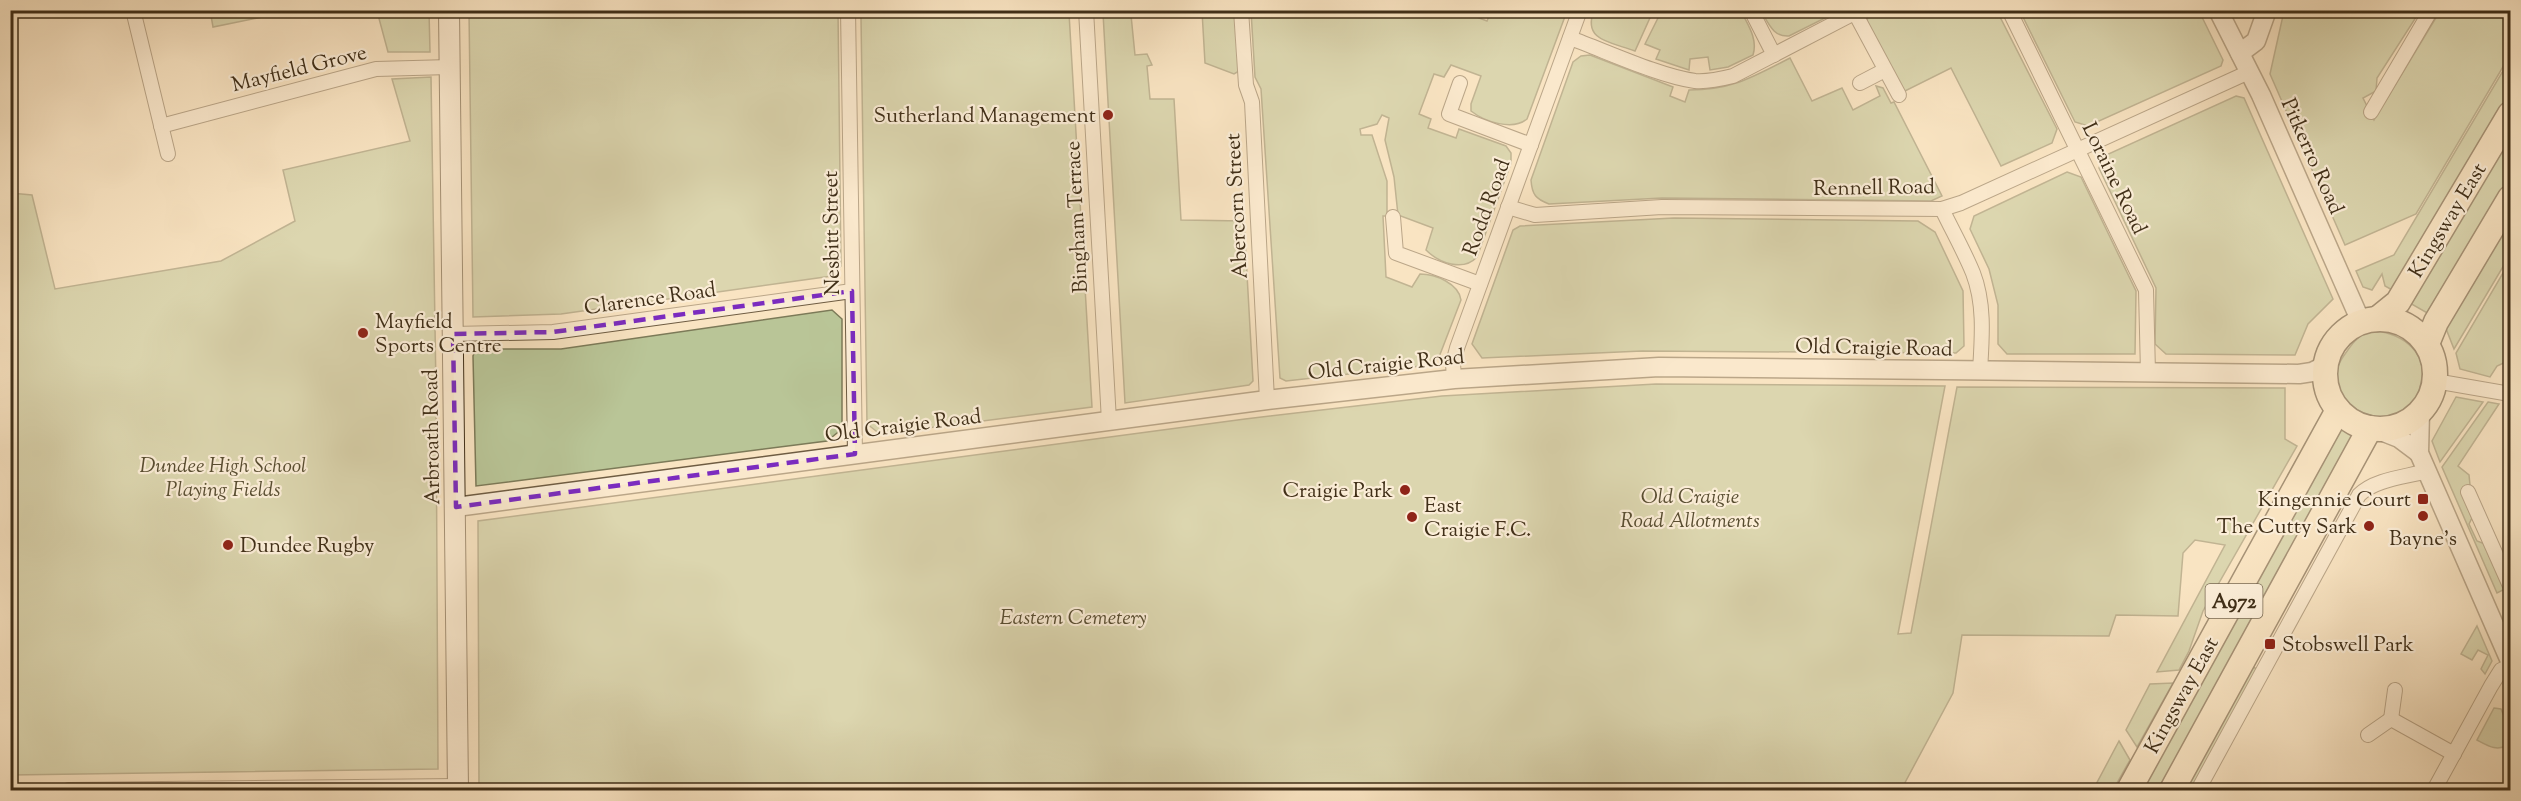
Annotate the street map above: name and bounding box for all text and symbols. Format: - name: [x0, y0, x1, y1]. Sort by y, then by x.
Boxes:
- street label: Mayfield Grove: [229, 39, 370, 101]
- street label: Pitkerro Road: [2272, 94, 2350, 220]
- place label: Sutherland Management: [873, 102, 1096, 132]
- marker: Sutherland Management: [1101, 108, 1115, 122]
- street label: Loraine Road: [2073, 118, 2153, 240]
- street label: Abercorn Street: [1219, 132, 1257, 280]
- street label: Bingham Terrace: [1059, 140, 1097, 294]
- street label: Rodd Road: [1456, 155, 1519, 260]
- street label: Kingsway East: [2402, 158, 2495, 284]
- street label: Nesbitt Street: [817, 170, 849, 296]
- street label: Rennell Road: [1813, 173, 1935, 205]
- street label: Clarence Road: [582, 276, 718, 324]
- place label: Mayfield Sports Centre: [375, 308, 502, 362]
- marker: Mayfield Sports Centre: [356, 326, 370, 340]
- street label: Old Craigie Road: [1795, 333, 1953, 365]
- street label: Old Craigie Road: [1306, 343, 1466, 389]
- street label: Arbroath Road: [417, 369, 449, 505]
- street label: Old Craigie Road: [823, 402, 983, 451]
- park label: Dundee High School Playing Fields: [139, 452, 307, 506]
- place label: Craigie Park: [1282, 477, 1394, 507]
- marker: Craigie Park: [1398, 483, 1412, 497]
- park label: Old Craigie Road Allotments: [1620, 483, 1760, 537]
- place label: Kingennie Court: [2258, 486, 2411, 516]
- place label: East Craigie F.C.: [1424, 492, 1531, 546]
- marker: Kingennie Court: [2416, 492, 2430, 506]
- marker: Bayne's: [2416, 509, 2430, 523]
- marker: East Craigie F.C.: [1405, 510, 1419, 524]
- place label: The Cutty Sark: [2217, 513, 2358, 543]
- marker: The Cutty Sark: [2362, 519, 2376, 533]
- place label: Bayne's: [2389, 525, 2457, 555]
- place label: Dundee Rugby: [240, 532, 375, 562]
- marker: Dundee Rugby: [221, 538, 235, 552]
- road number: A972: [2206, 584, 2262, 618]
- park label: Eastern Cemetery: [999, 604, 1147, 634]
- place label: Stobswell Park: [2282, 631, 2414, 661]
- street label: Kingsway East: [2138, 632, 2227, 760]
- marker: Stobswell Park: [2263, 637, 2277, 651]

